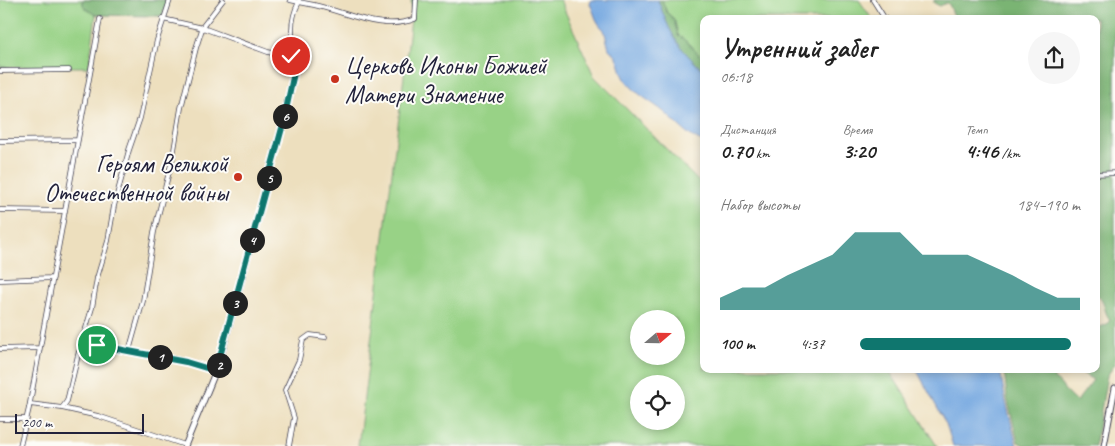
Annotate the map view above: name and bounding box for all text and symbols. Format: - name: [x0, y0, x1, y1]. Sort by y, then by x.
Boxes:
- text: Утренний забег: [720, 30, 876, 65]
- button: share: [1028, 32, 1080, 84]
- pin: [270, 35, 312, 77]
- icon: check: [277, 42, 305, 70]
- place label: Церковь Иконы Божией Матери Знамение: [345, 50, 548, 111]
- text: 06:18: [720, 67, 752, 87]
- marker: Церковь Иконы Божией Матери Знамение: [329, 73, 341, 85]
- pin: 6: [272, 104, 298, 128]
- text: 6: [282, 108, 289, 125]
- text: Дистанция: [720, 121, 776, 138]
- text: Время: [843, 121, 872, 138]
- text: Темп: [965, 121, 988, 138]
- text: 0.70: [720, 138, 752, 164]
- text: 3:20: [843, 138, 875, 164]
- text: 4:46: [965, 138, 998, 164]
- text: km: [752, 145, 770, 162]
- text: /km: [998, 145, 1020, 162]
- place label: Героям Великой Отечественной войны: [45, 148, 230, 209]
- pin: 5: [256, 166, 282, 190]
- text: 5: [266, 170, 273, 187]
- marker: Героям Великой Отечественной войны: [232, 171, 244, 183]
- text: Набор высоты: [720, 195, 799, 215]
- text: 184–190 m: [1017, 195, 1080, 215]
- pin: 4: [240, 228, 264, 252]
- text: 4: [249, 232, 256, 249]
- pin: 3: [222, 290, 248, 316]
- text: 3: [232, 295, 239, 312]
- north arrow: [630, 310, 685, 365]
- map controls: [630, 310, 685, 430]
- pin: [76, 324, 118, 366]
- icon: arrive: [83, 331, 111, 359]
- text: 100 m: [720, 334, 755, 354]
- text: 4:37: [800, 334, 825, 354]
- pin: 1: [148, 344, 172, 370]
- text: 1: [157, 349, 164, 366]
- pin: 2: [206, 352, 232, 378]
- text: 2: [216, 357, 223, 374]
- button: locate: [630, 375, 685, 430]
- scale bar: [15, 411, 144, 434]
- text: 200 m: [22, 414, 52, 431]

